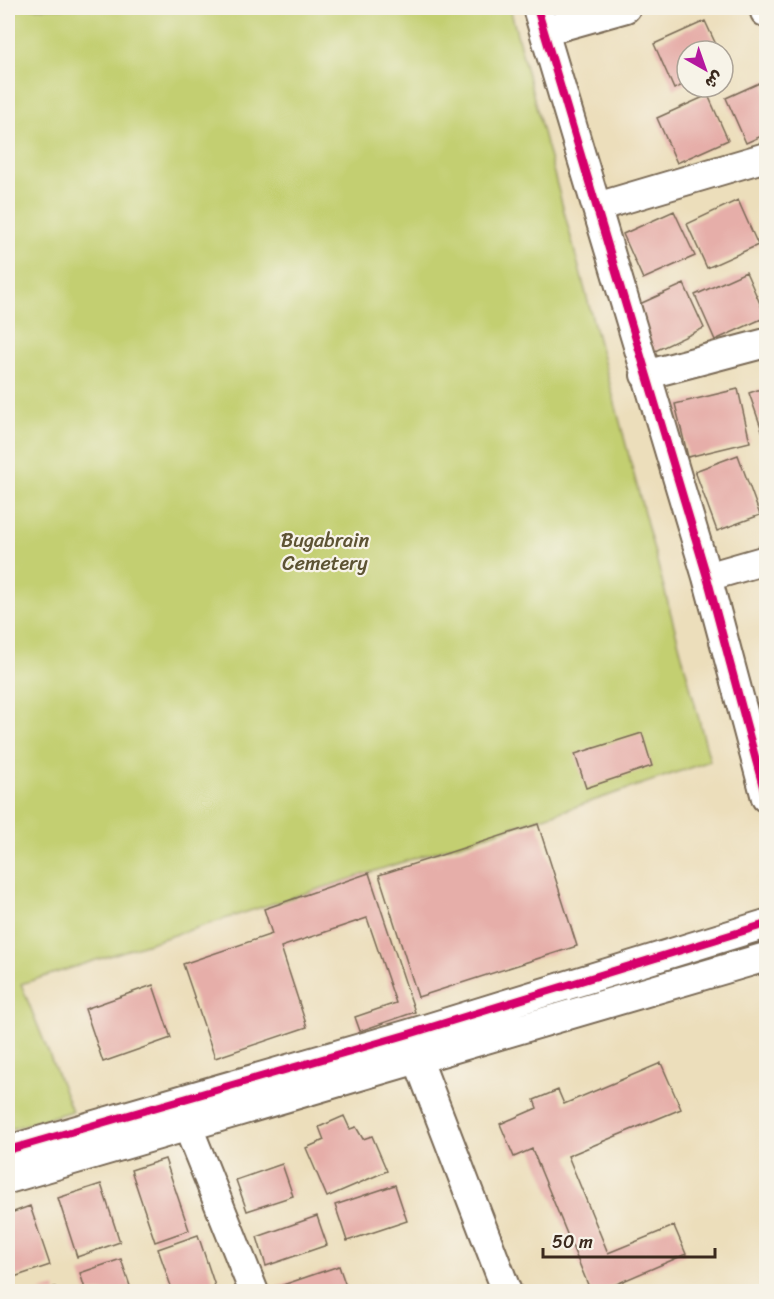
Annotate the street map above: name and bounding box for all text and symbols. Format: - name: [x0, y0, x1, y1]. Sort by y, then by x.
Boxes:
- north arrow: [675, 39, 735, 99]
- text: ش: [698, 63, 730, 97]
- park label: Bugabrain Cemetery: [281, 523, 370, 581]
- scale bar: [543, 1221, 716, 1259]
- text: 50 m: [552, 1226, 593, 1258]

